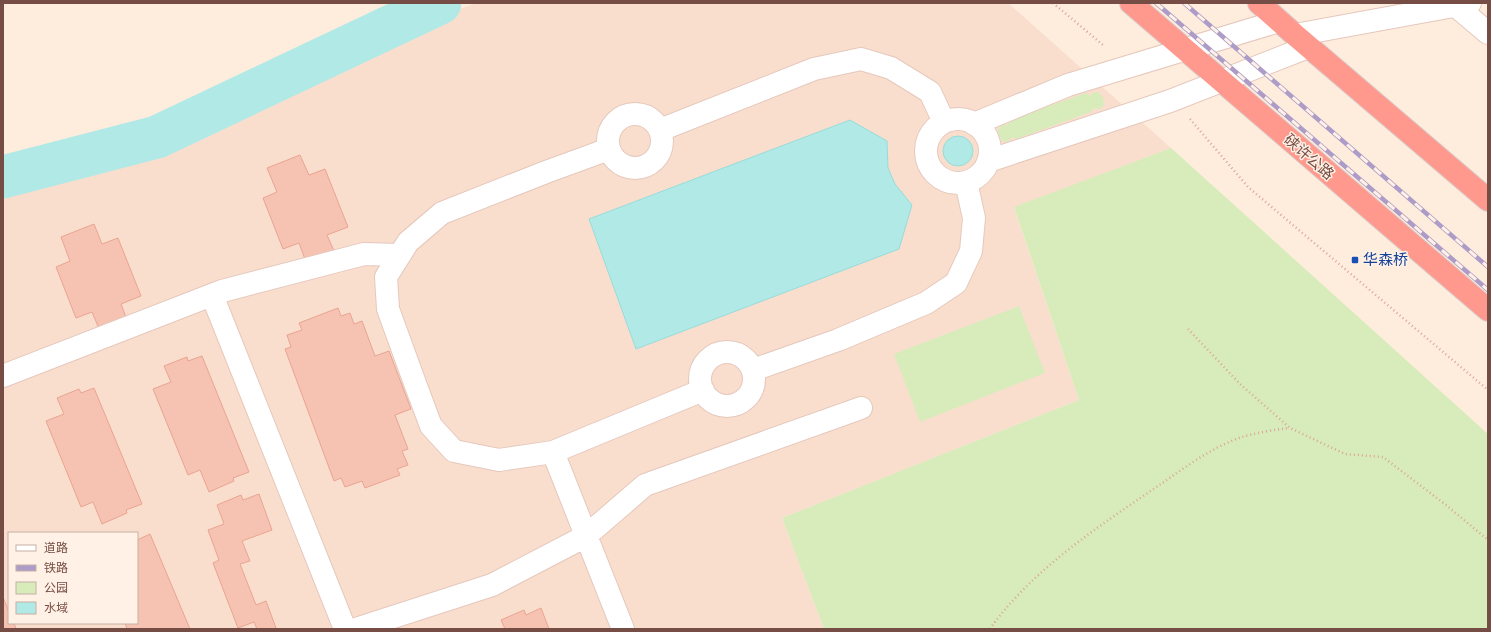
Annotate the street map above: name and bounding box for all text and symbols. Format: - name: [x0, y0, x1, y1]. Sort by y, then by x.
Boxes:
- street label: 硖许公路: [1280, 131, 1338, 183]
- place label: 华森桥: [1363, 251, 1408, 269]
- marker: 华森桥: [1350, 255, 1360, 265]
- legend: [8, 532, 138, 624]
- text: 道路: [44, 541, 68, 556]
- text: 铁路: [44, 561, 68, 576]
- text: 公园: [44, 581, 68, 596]
- text: 水域: [44, 601, 68, 616]

